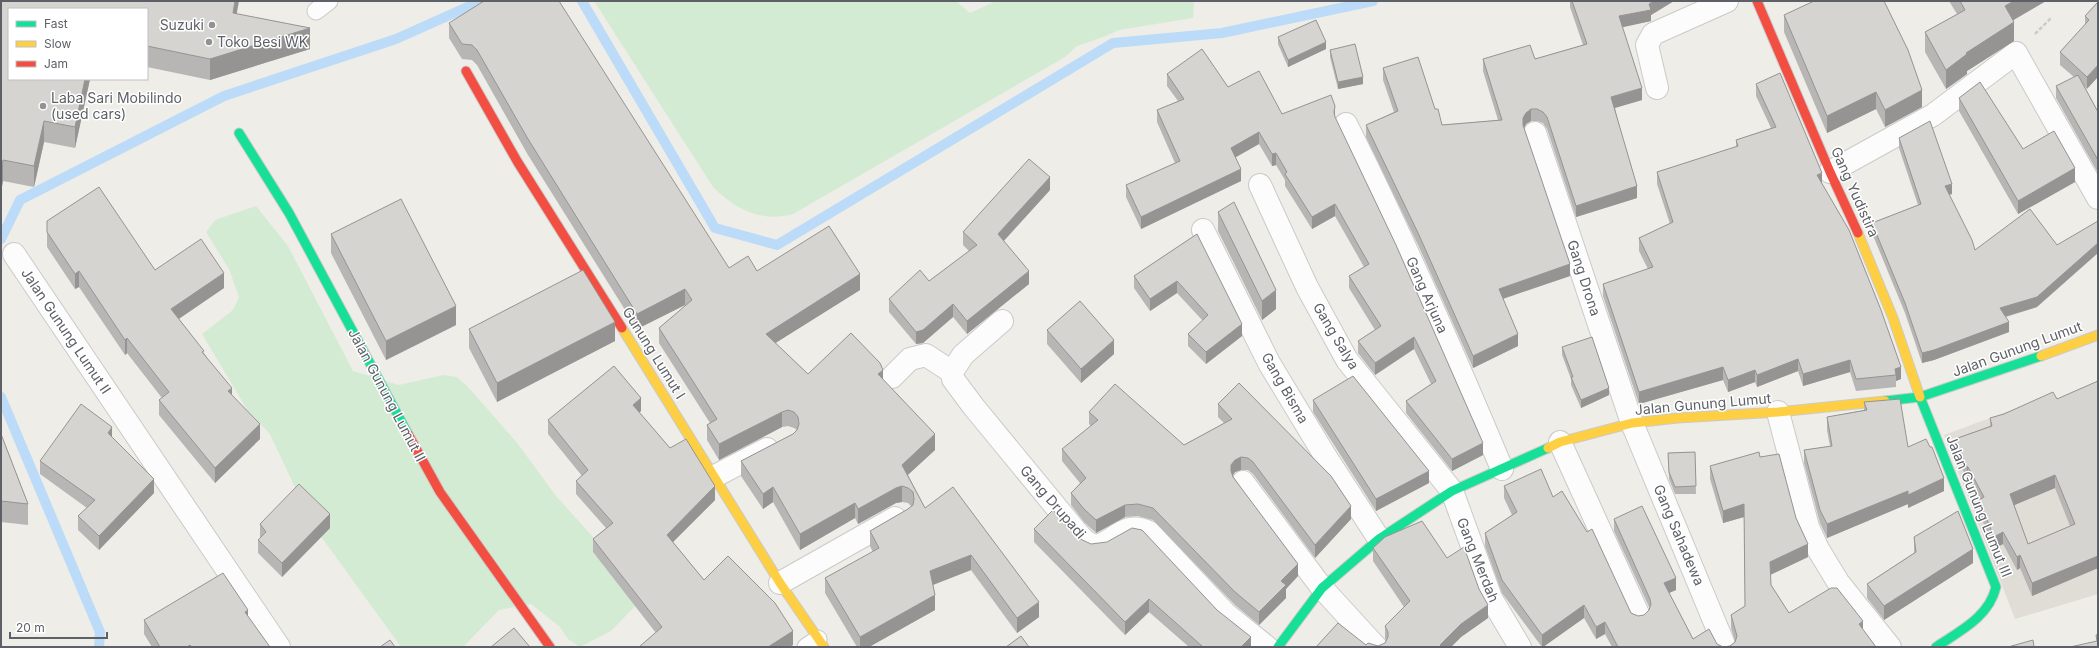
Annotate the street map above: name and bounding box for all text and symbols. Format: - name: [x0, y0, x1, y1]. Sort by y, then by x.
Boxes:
- legend: [8, 8, 148, 80]
- text: Fast: [44, 16, 68, 31]
- place label: Suzuki: [160, 16, 204, 33]
- marker: Suzuki: [207, 20, 217, 30]
- place label: Toko Besi WK: [217, 33, 309, 50]
- text: Slow: [44, 36, 72, 51]
- marker: Toko Besi WK: [204, 37, 214, 47]
- text: Jam: [44, 56, 68, 71]
- place label: Laba Sari Mobilindo (used cars): [51, 89, 182, 122]
- marker: Laba Sari Mobilindo (used cars): [38, 101, 48, 111]
- street label: Gang Yudistira: [1828, 144, 1883, 239]
- street label: Gang Drona: [1564, 238, 1605, 318]
- street label: Gang Arjuna: [1403, 254, 1452, 336]
- street label: Jalan Gunung Lumut II: [18, 265, 115, 397]
- street label: Gang Salya: [1310, 299, 1363, 372]
- street label: Gunung Lumut I: [619, 304, 689, 402]
- street label: Jalan Gunung Lumut: [1950, 317, 2084, 380]
- street label: Jalan Gunung Lumut II: [345, 325, 430, 464]
- street label: Gang Bisma: [1258, 349, 1313, 426]
- street label: Jalan Gunung Lumut: [1634, 389, 1772, 418]
- street label: Jalan Gunung Lumut III: [1943, 432, 2016, 579]
- street label: Gang Drupadi: [1017, 462, 1090, 542]
- street label: Gang Sahadewa: [1651, 482, 1708, 588]
- street label: Gang Merdah: [1454, 515, 1503, 605]
- scale bar: [10, 614, 107, 640]
- text: 20 m: [16, 620, 45, 635]

